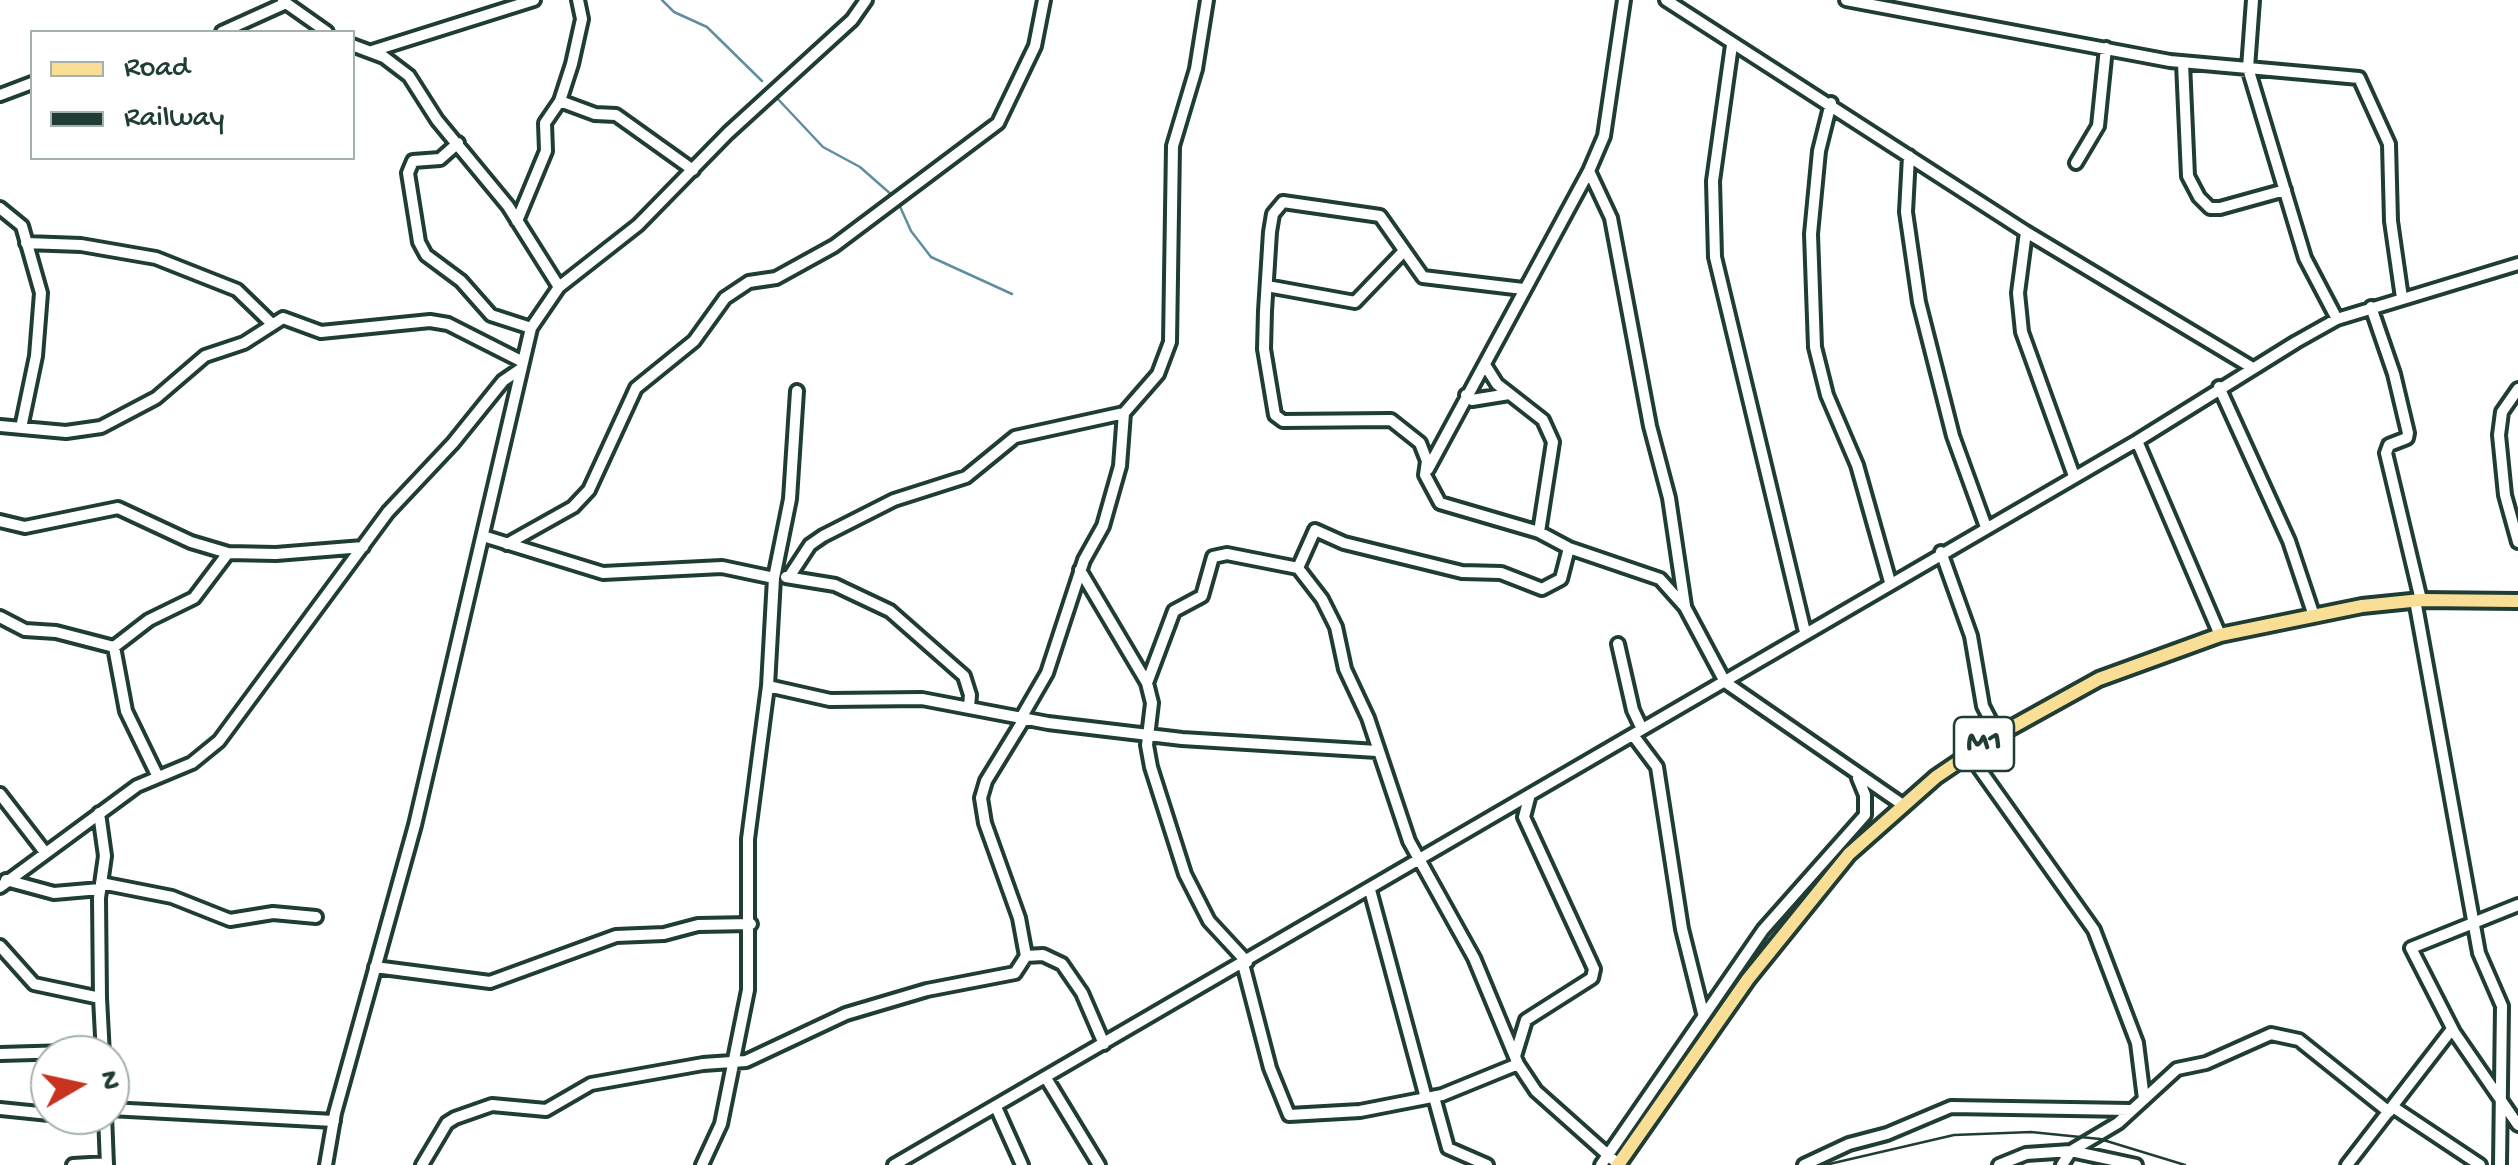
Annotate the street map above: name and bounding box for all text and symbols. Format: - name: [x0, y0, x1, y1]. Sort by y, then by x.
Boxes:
- legend: [30, 30, 355, 160]
- text: Road: [124, 52, 190, 87]
- text: Railway: [124, 102, 224, 137]
- road number: M1: [1954, 717, 2014, 771]
- north arrow: [30, 1035, 130, 1135]
- text: N: [90, 1069, 126, 1092]

